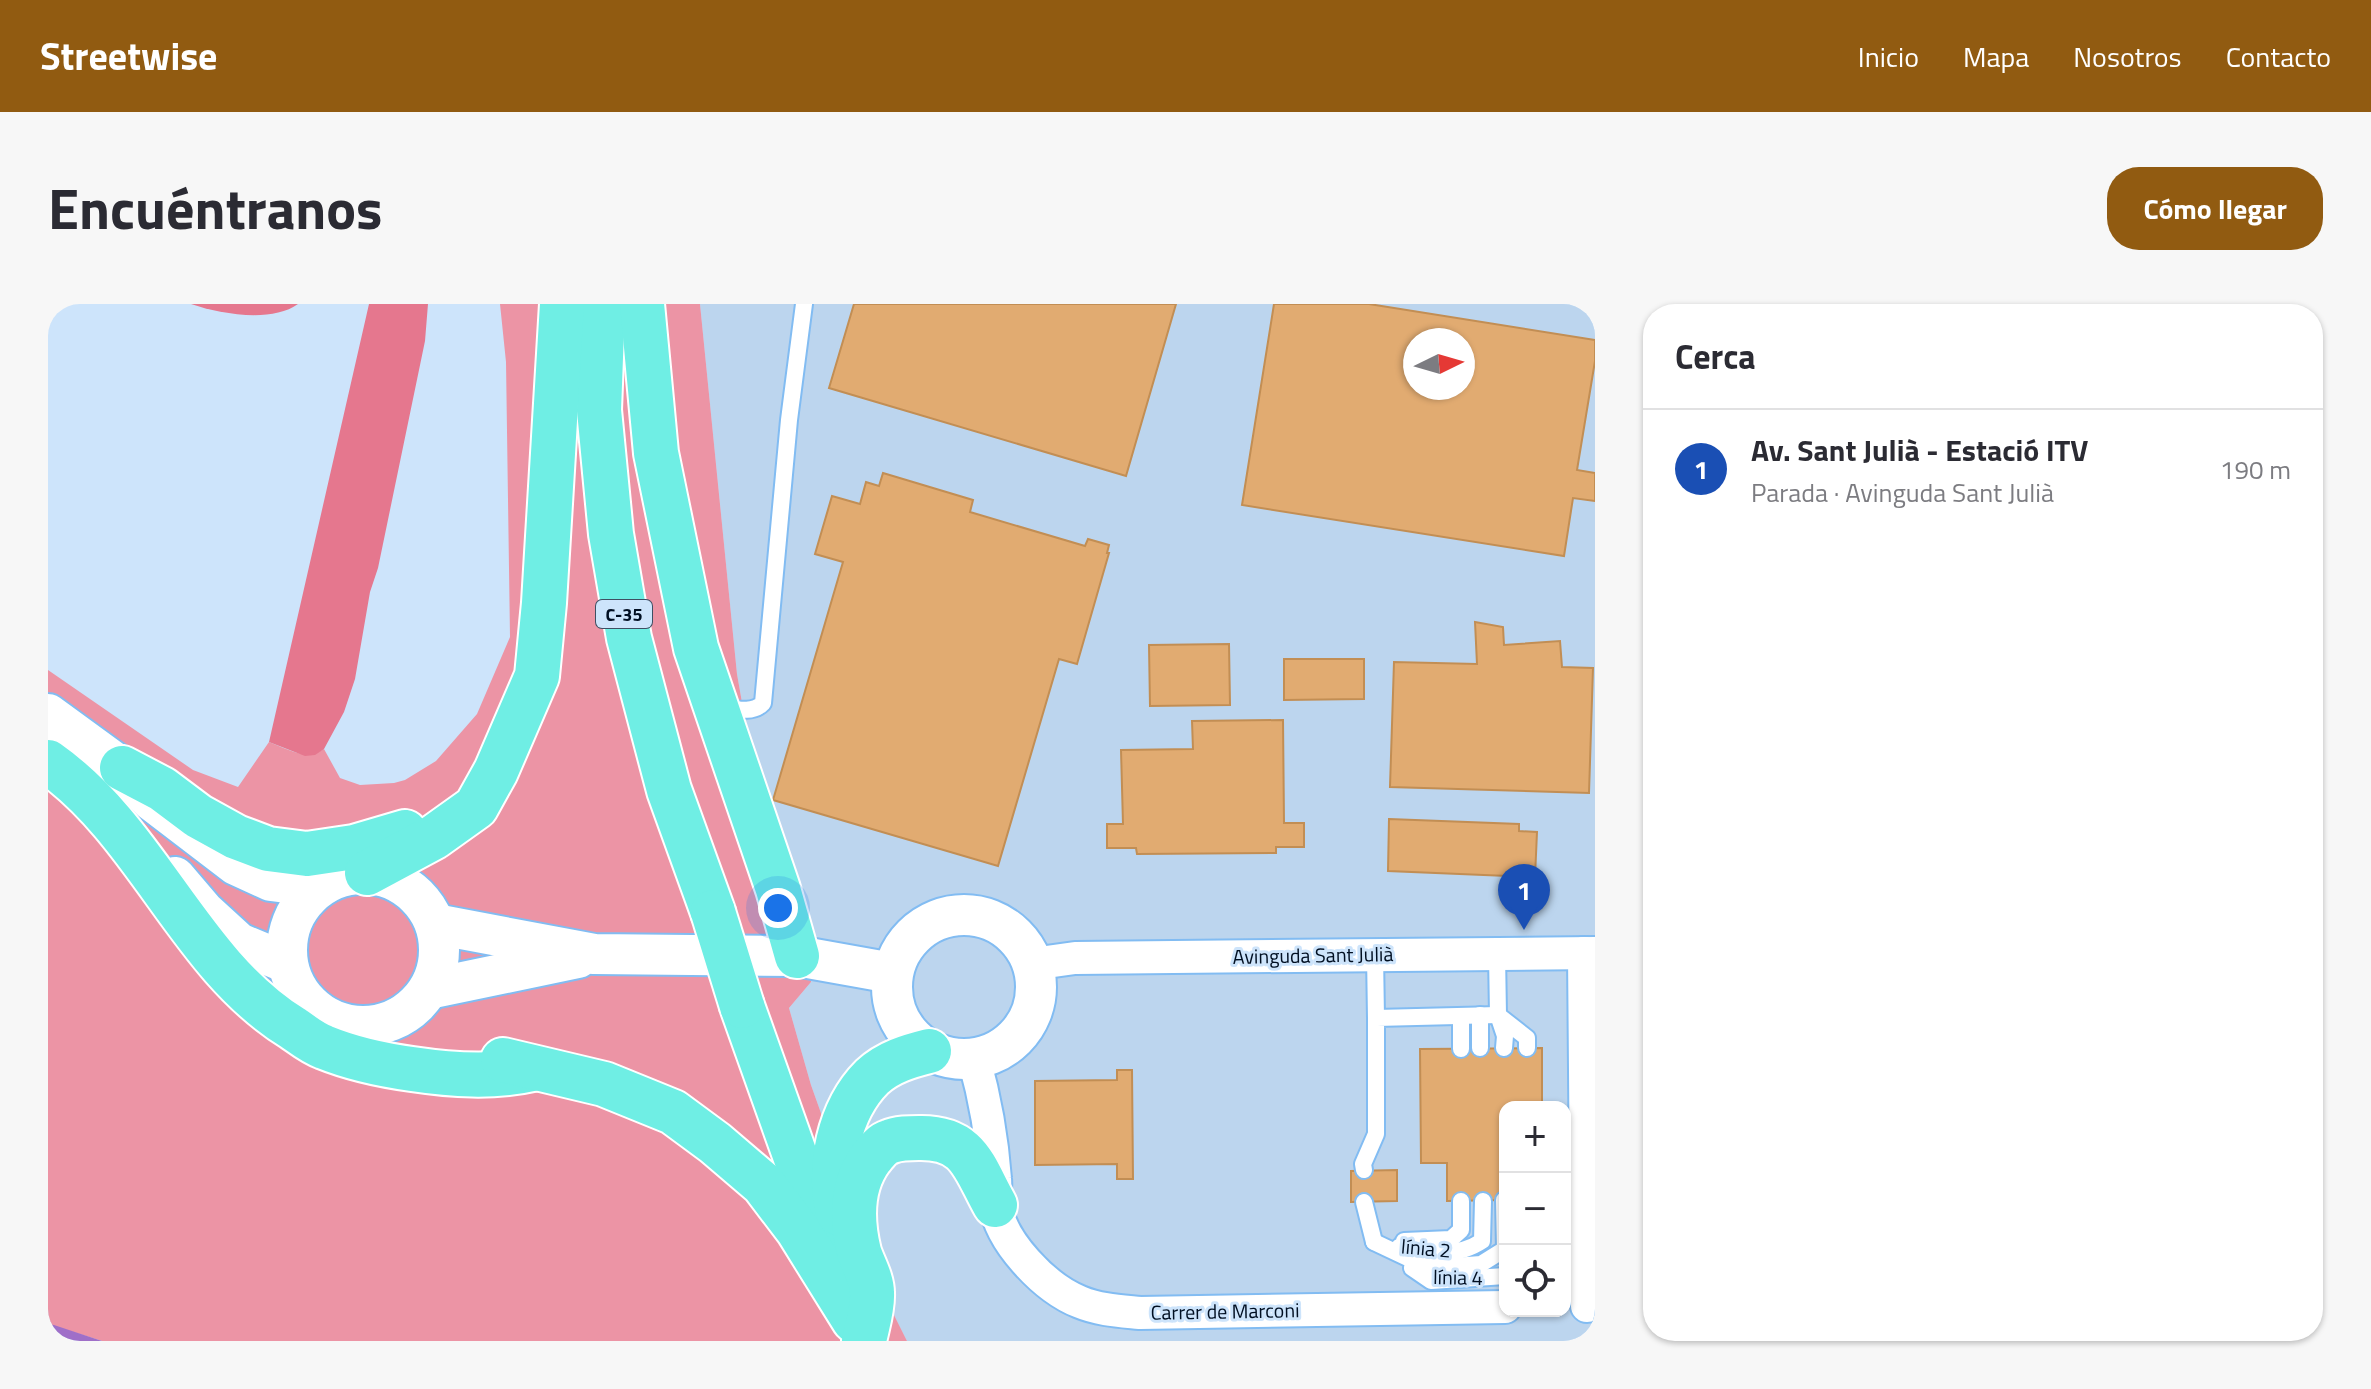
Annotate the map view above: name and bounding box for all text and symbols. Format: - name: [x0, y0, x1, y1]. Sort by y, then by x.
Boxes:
- text: Streetwise: [40, 27, 218, 85]
- text: Inicio: [1858, 35, 1919, 78]
- text: Mapa: [1963, 35, 2029, 78]
- text: Nosotros: [2073, 35, 2182, 78]
- text: Contacto: [2226, 35, 2331, 78]
- text: Encuéntranos: [48, 166, 383, 251]
- button: Cómo llegar: [2107, 167, 2323, 250]
- north arrow: [1403, 328, 1475, 400]
- text: Cerca: [1675, 330, 1756, 382]
- text: Av. Sant Julià - Estació ITV: [1751, 427, 2088, 473]
- text: 1: [1694, 450, 1708, 489]
- text: 190 m: [2220, 450, 2291, 489]
- text: Parada · Avinguda Sant Julià: [1751, 473, 2054, 512]
- road number: C-35: [596, 600, 652, 628]
- pin: 1: [1498, 864, 1550, 930]
- your location: [758, 888, 798, 928]
- street label: Avinguda Sant Julià: [1232, 938, 1394, 972]
- map controls: [1499, 1101, 1571, 1317]
- button: +: [1499, 1101, 1571, 1173]
- button: −: [1499, 1173, 1571, 1245]
- street label: línia 2: [1400, 1230, 1452, 1266]
- button: locate: [1499, 1245, 1571, 1317]
- street label: línia 4: [1433, 1261, 1483, 1293]
- street label: Carrer de Marconi: [1150, 1294, 1300, 1328]

